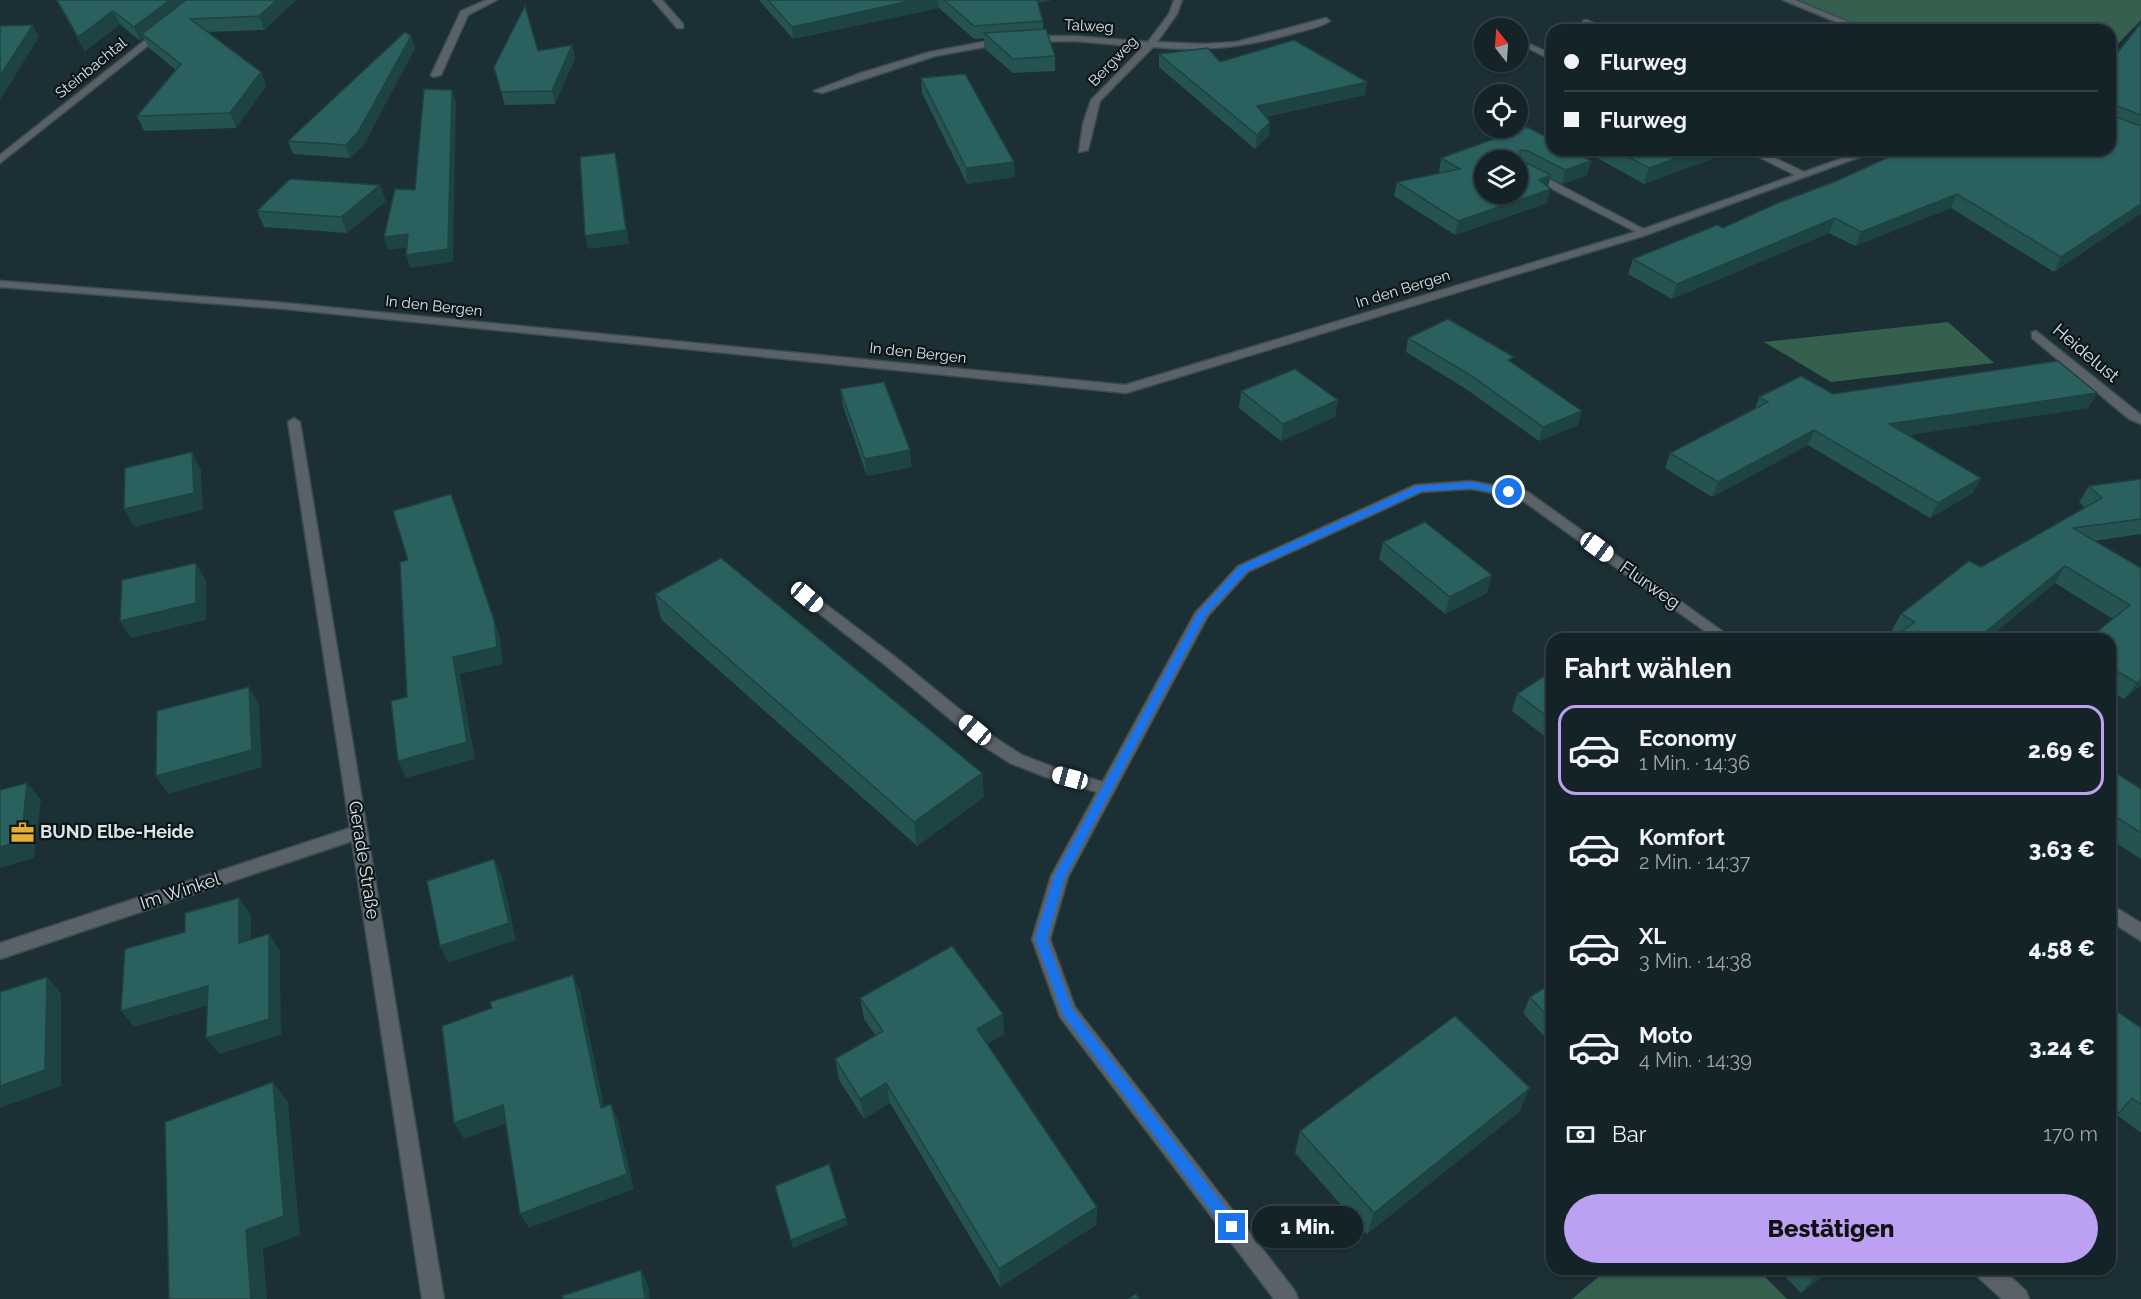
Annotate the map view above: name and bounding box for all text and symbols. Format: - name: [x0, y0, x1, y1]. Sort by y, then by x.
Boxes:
- street label: Talweg: [1064, 16, 1114, 36]
- north arrow: [1474, 18, 1528, 72]
- map controls: [1474, 18, 1528, 204]
- street label: Bergweg: [1085, 32, 1141, 90]
- street label: Steinbachtal: [52, 33, 131, 102]
- text: Flurweg: [1600, 49, 1687, 75]
- button: locate: [1474, 84, 1528, 138]
- text: Flurweg: [1600, 107, 1687, 133]
- button: layers: [1474, 150, 1528, 204]
- street label: In den Bergen: [1354, 266, 1452, 312]
- street label: In den Bergen: [384, 292, 484, 320]
- street label: Heidelust: [2049, 319, 2124, 386]
- street label: In den Bergen: [868, 339, 968, 367]
- route start: [1495, 478, 1522, 505]
- car: [1577, 529, 1617, 565]
- street label: Flurweg: [1616, 556, 1684, 613]
- car: [787, 579, 827, 615]
- text: Fahrt wählen: [1564, 653, 1732, 684]
- car: [955, 712, 995, 748]
- icon: car: [1567, 723, 1621, 777]
- text: Economy: [1639, 725, 1737, 751]
- text: 2.69 €: [2028, 737, 2095, 763]
- text: 1 Min. · 14:36: [1639, 751, 1750, 775]
- car: [1050, 765, 1090, 791]
- street label: Gerade Straße: [345, 799, 384, 921]
- office icon: BUND Elbe-Heide: [9, 819, 35, 845]
- place label: BUND Elbe-Heide: [40, 821, 194, 842]
- icon: car: [1567, 822, 1621, 876]
- text: Komfort: [1639, 824, 1725, 850]
- text: 3.63 €: [2029, 836, 2095, 862]
- text: 2 Min. · 14:37: [1639, 850, 1750, 874]
- street label: Im Winkel: [137, 868, 223, 913]
- icon: car: [1567, 921, 1621, 975]
- text: XL: [1639, 923, 1666, 949]
- text: 4.58 €: [2029, 935, 2095, 961]
- text: 3 Min. · 14:38: [1639, 949, 1752, 973]
- icon: car: [1567, 1020, 1621, 1074]
- text: Moto: [1639, 1022, 1693, 1048]
- text: 3.24 €: [2029, 1034, 2095, 1060]
- text: 4 Min. · 14:39: [1639, 1048, 1752, 1072]
- icon: cash: [1564, 1118, 1597, 1151]
- text: Bar: [1612, 1121, 1646, 1147]
- text: 170 m: [2043, 1122, 2098, 1146]
- button: Bestätigen: [1564, 1194, 2098, 1263]
- callout: 1 Min.: [1253, 1206, 1364, 1248]
- route end: [1218, 1213, 1245, 1240]
- text: 1 Min.: [1280, 1215, 1335, 1239]

